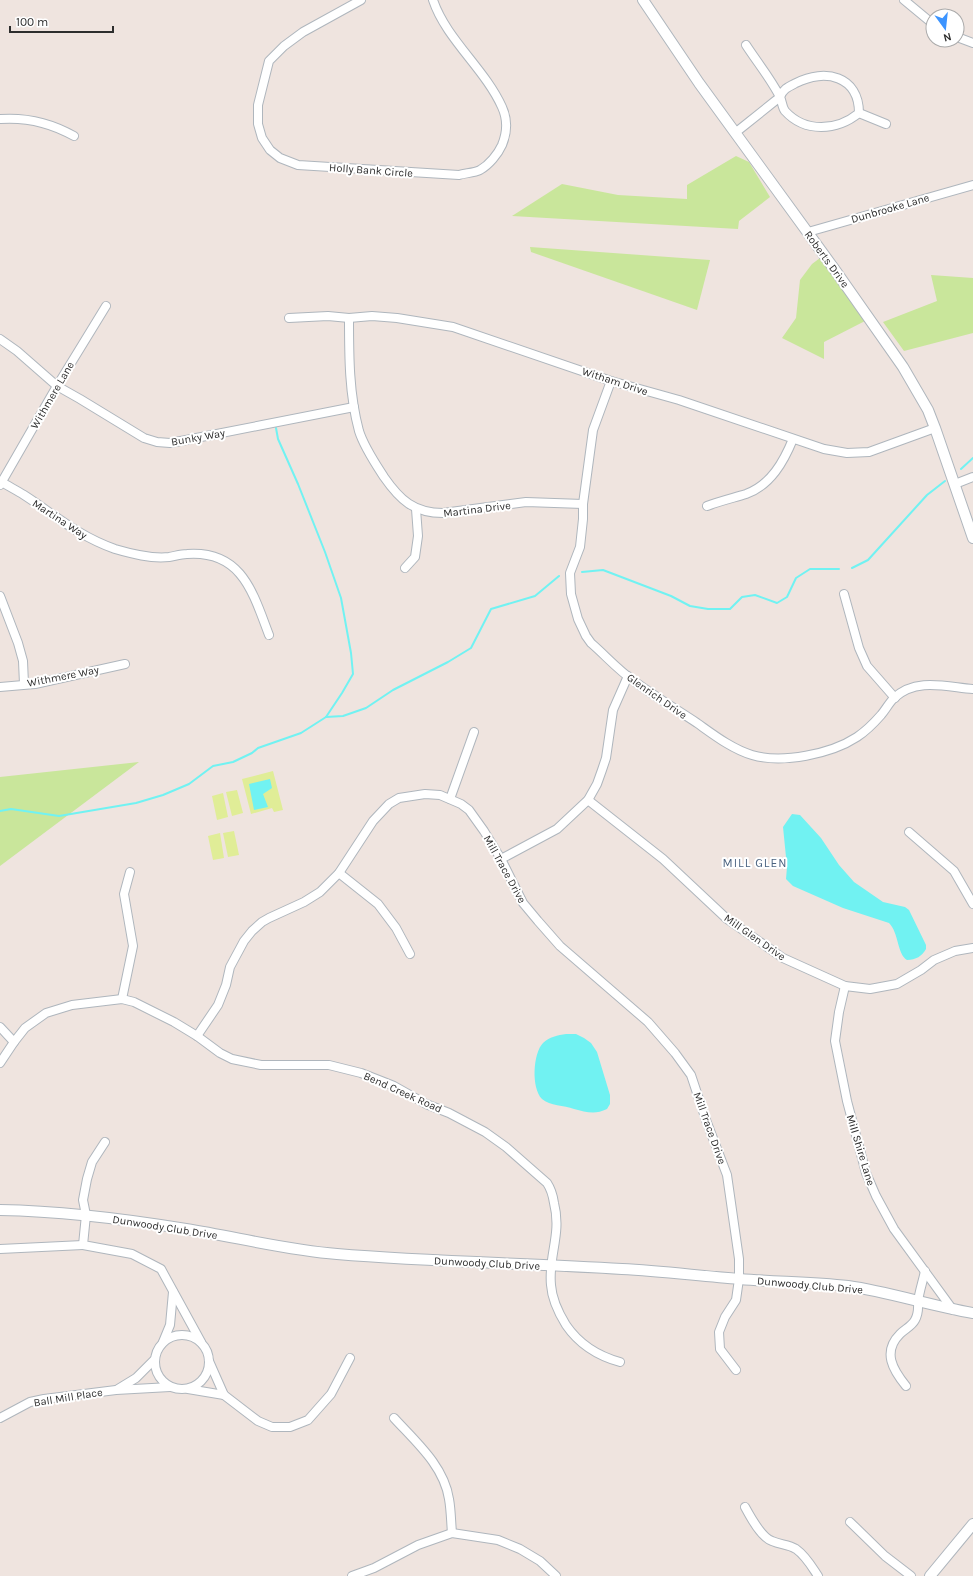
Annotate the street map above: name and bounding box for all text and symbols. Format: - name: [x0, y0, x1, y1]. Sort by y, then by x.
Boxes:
- scale bar: [10, 8, 113, 34]
- north arrow: [925, 8, 965, 48]
- text: 100 m: [16, 15, 48, 29]
- text: N: [942, 30, 953, 44]
- street label: Holly Bank Circle: [329, 161, 414, 180]
- street label: Dunbrooke Lane: [849, 191, 931, 226]
- street label: Roberts Drive: [802, 228, 852, 291]
- street label: Withmere Lane: [28, 359, 77, 431]
- street label: Witham Drive: [580, 365, 650, 398]
- street label: Bunky Way: [170, 426, 226, 449]
- street label: Martina Way: [30, 497, 90, 542]
- street label: Martina Drive: [443, 499, 512, 520]
- street label: Withmere Way: [26, 663, 100, 690]
- street label: Glenrich Drive: [624, 671, 690, 722]
- street label: Mill Trace Drive: [481, 833, 529, 906]
- district label: MILL GLEN: [723, 856, 787, 870]
- street label: Mill Glen Drive: [721, 911, 788, 964]
- street label: Bend Creek Road: [362, 1069, 444, 1116]
- street label: Mill Trace Drive: [690, 1090, 729, 1166]
- street label: Mill Shire Lane: [844, 1113, 878, 1188]
- street label: Dunwoody Club Drive: [112, 1213, 219, 1242]
- street label: Dunwoody Club Drive: [434, 1254, 541, 1273]
- street label: Dunwoody Club Drive: [757, 1274, 864, 1297]
- street label: Ball Mill Place: [33, 1386, 104, 1409]

